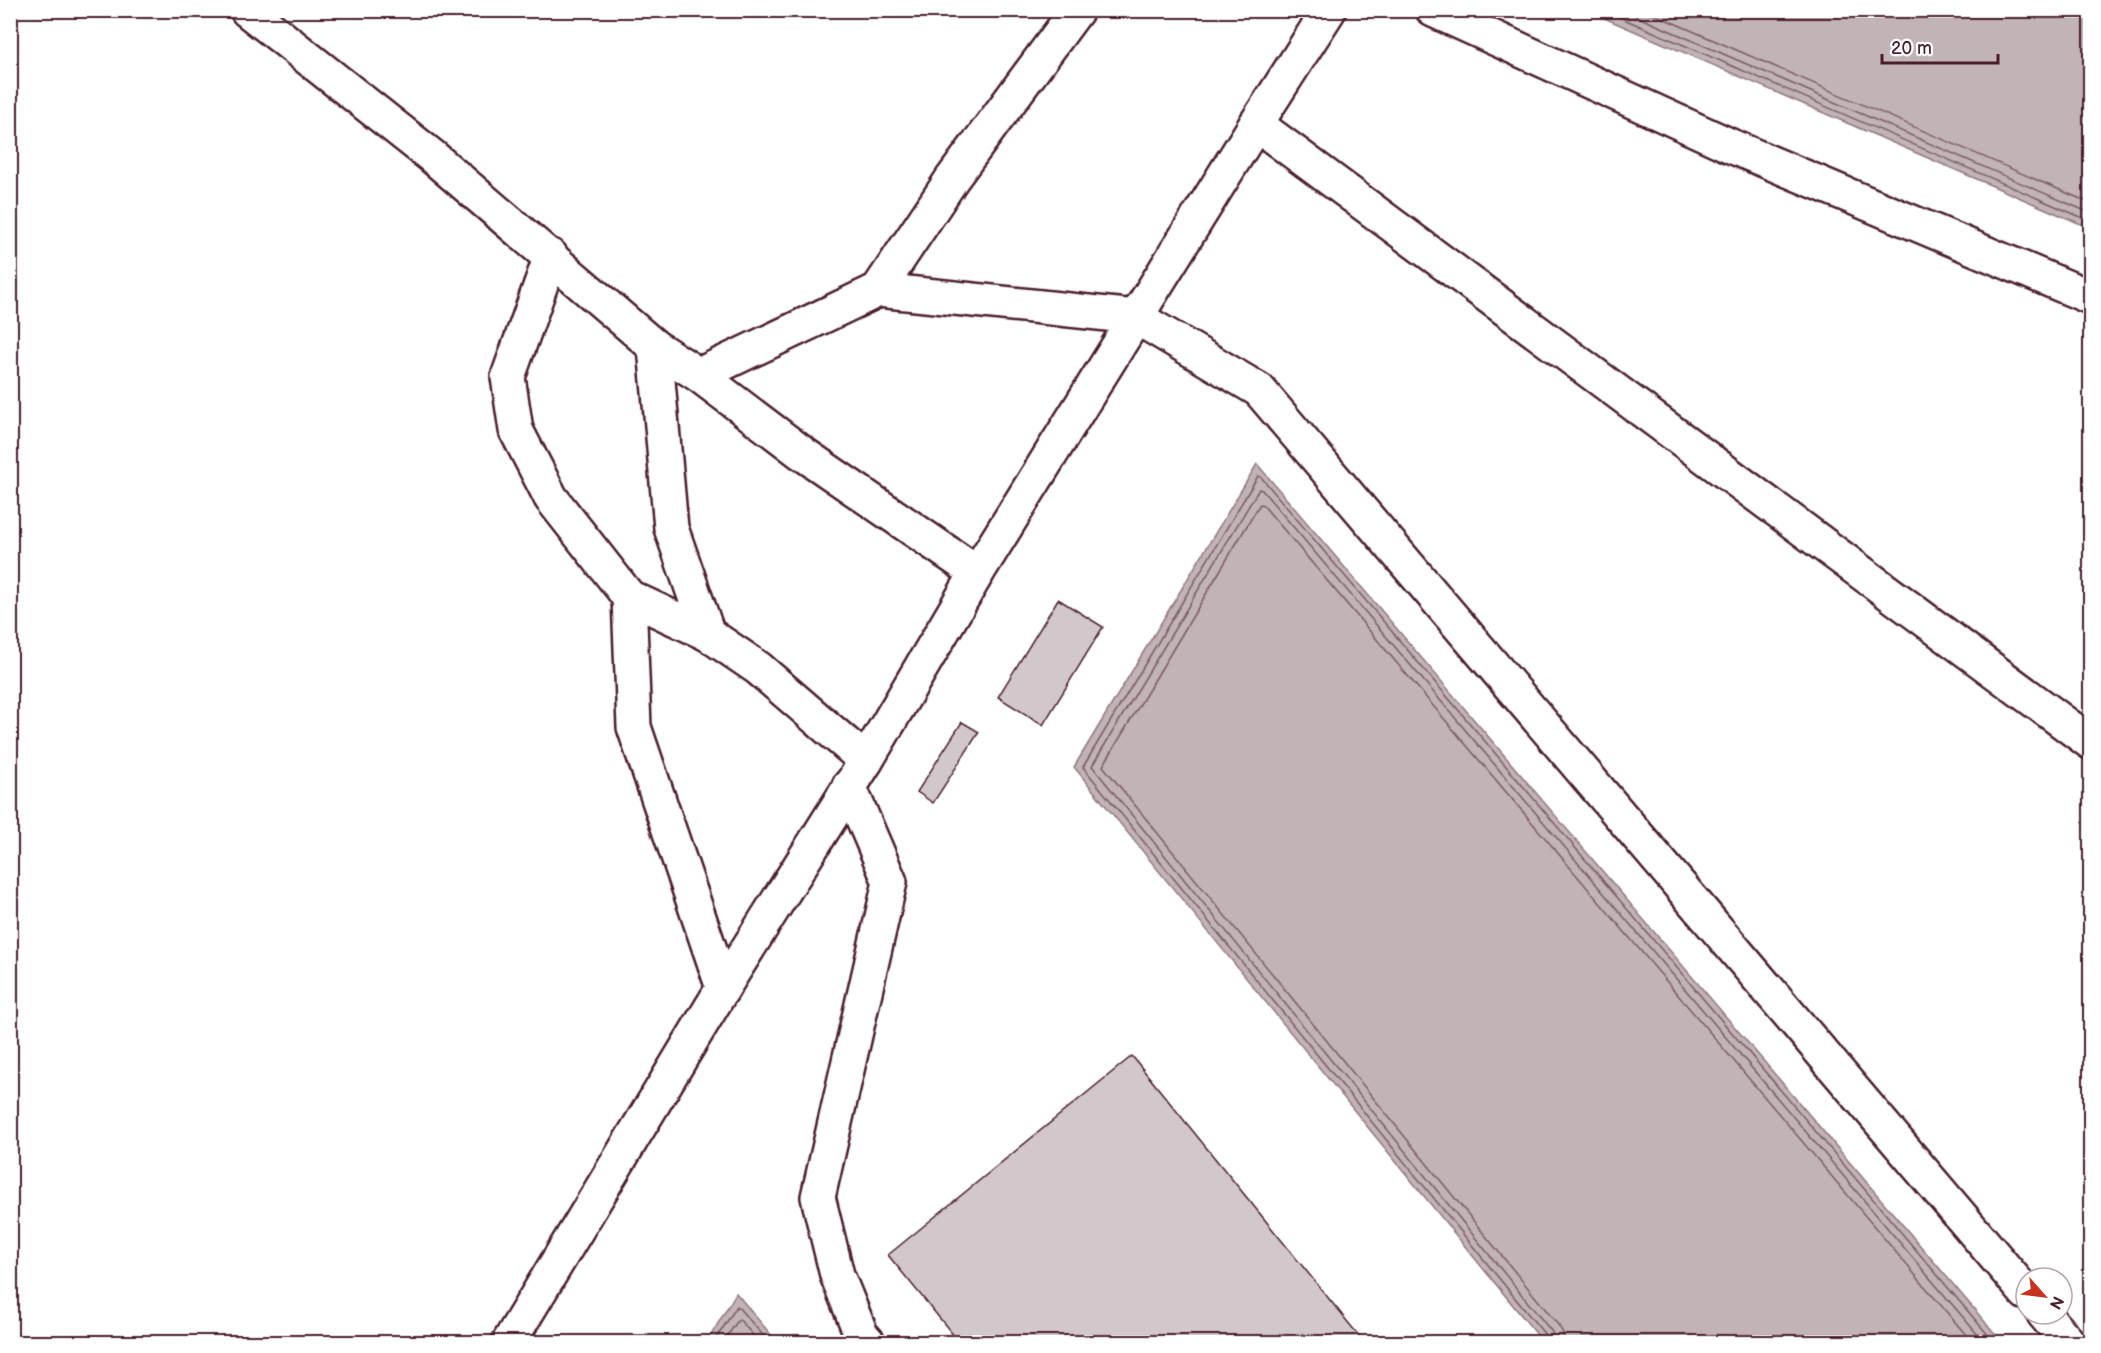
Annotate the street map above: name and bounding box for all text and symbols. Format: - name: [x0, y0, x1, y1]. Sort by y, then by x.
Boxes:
- scale bar: [1882, 27, 1998, 65]
- text: 20 m: [1891, 38, 1932, 59]
- north arrow: [2014, 1266, 2074, 1326]
- text: N: [2045, 1293, 2067, 1312]

